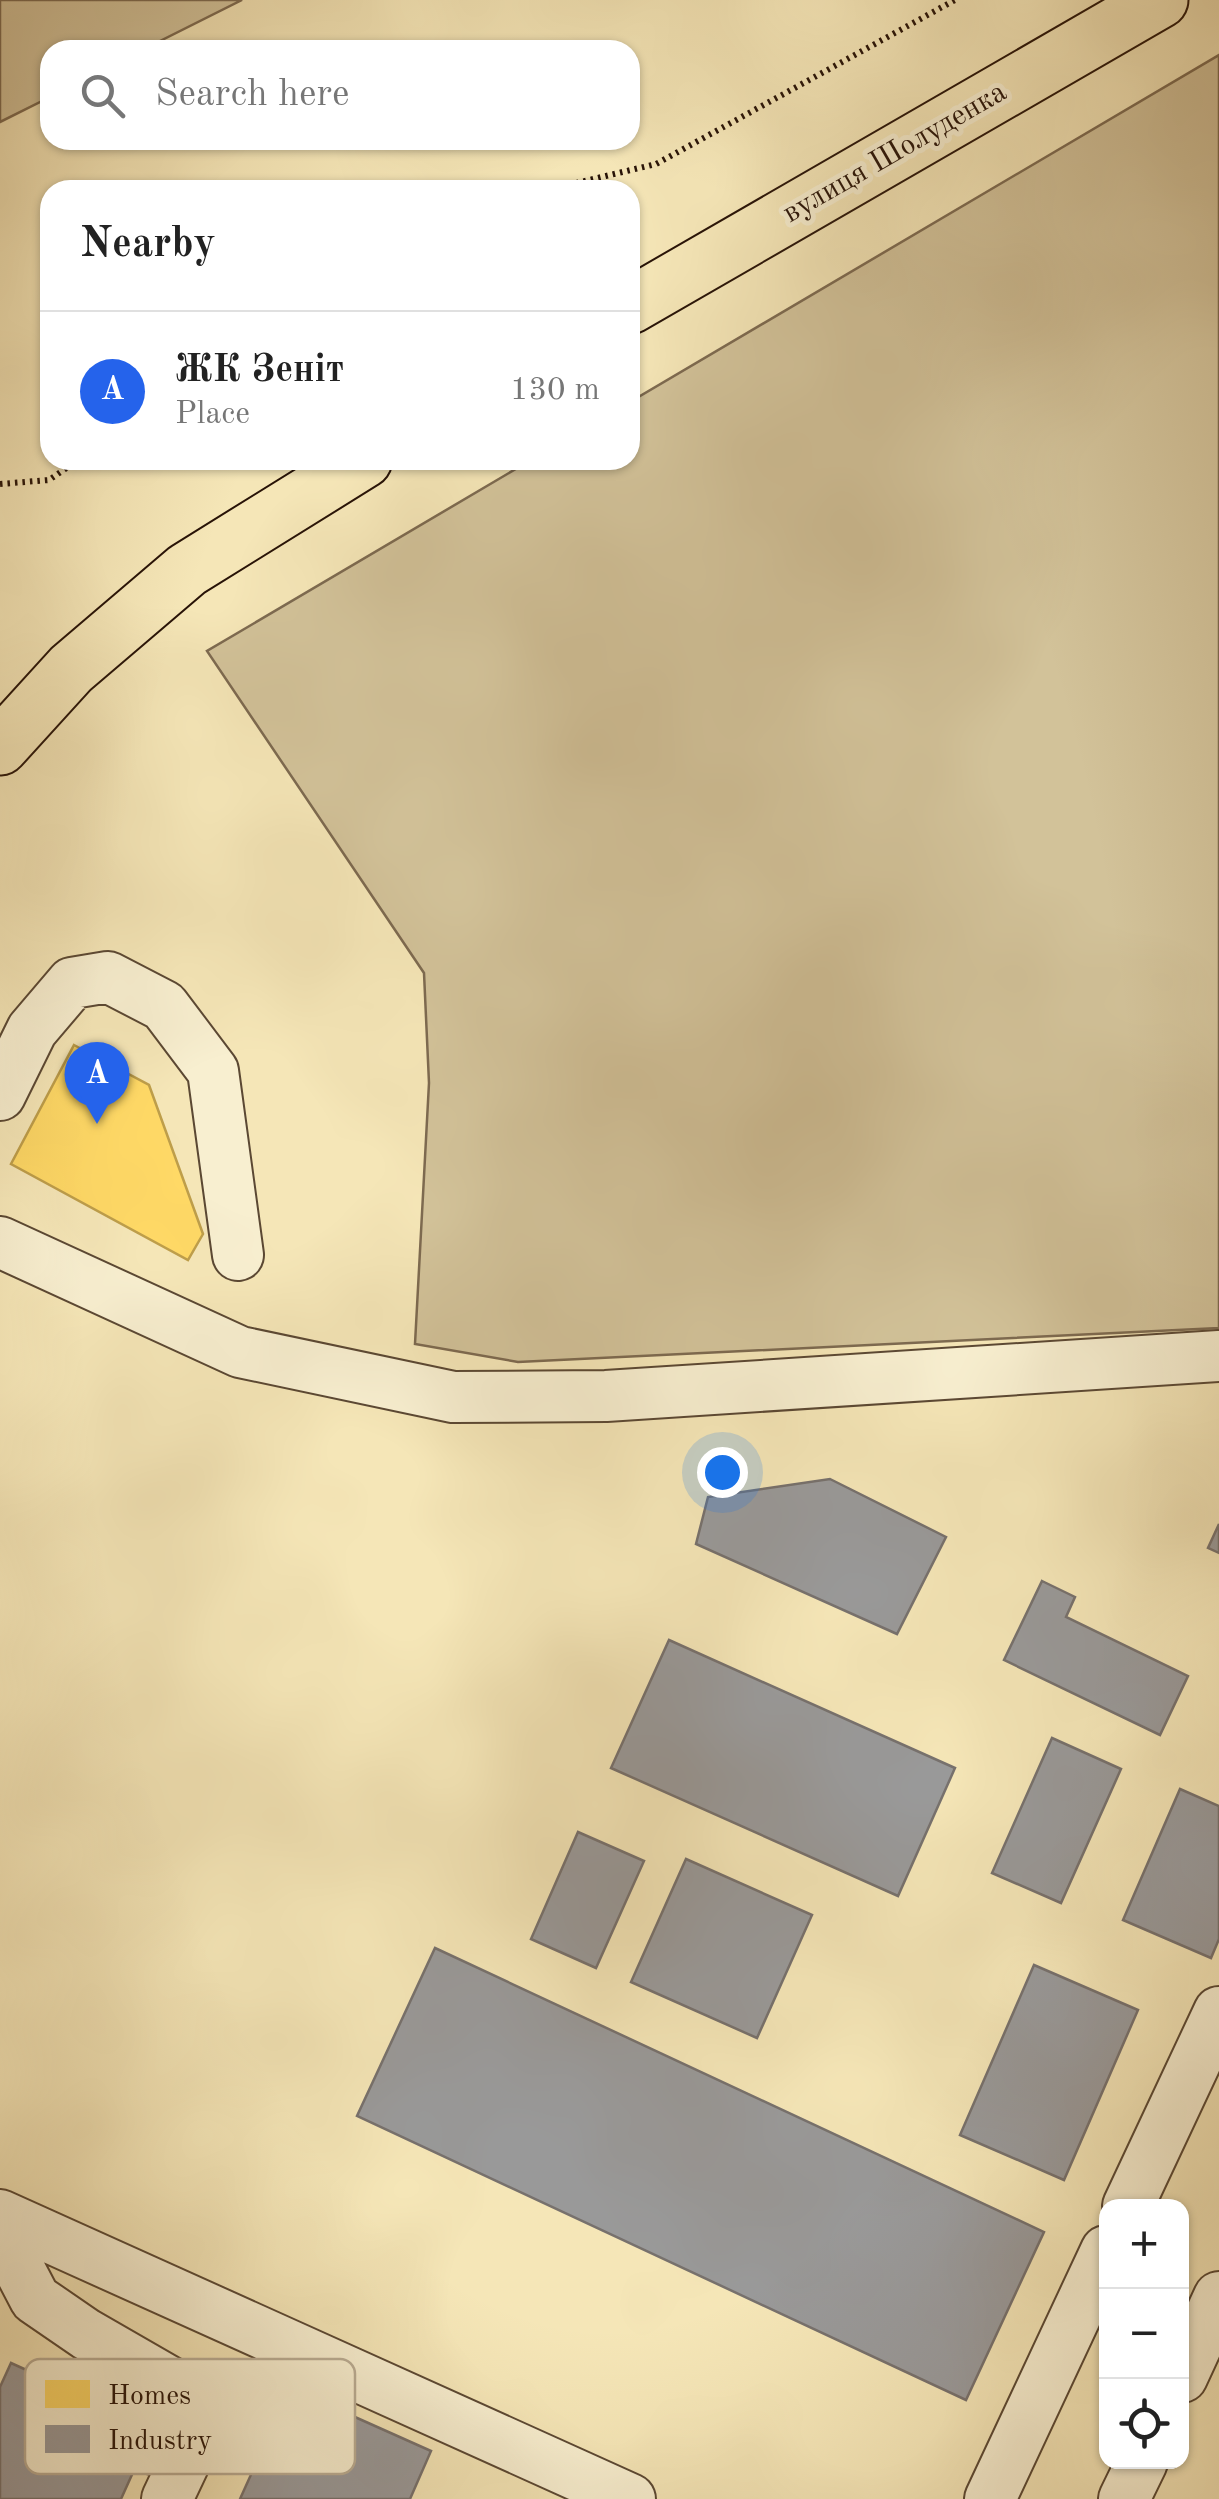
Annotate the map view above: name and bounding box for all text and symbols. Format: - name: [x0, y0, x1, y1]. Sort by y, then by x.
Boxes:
- search box: [40, 40, 640, 150]
- icon: search: [75, 68, 130, 123]
- text: Search here: [155, 76, 350, 114]
- street label: вулиця Шолуденка: [778, 77, 1012, 229]
- text: Nearby: [80, 224, 216, 266]
- text: ЖК Зеніт: [175, 352, 344, 390]
- text: A: [100, 375, 125, 407]
- text: 130 m: [510, 375, 600, 407]
- text: Place: [175, 399, 250, 431]
- pin: A: [64, 1042, 130, 1124]
- your location: [697, 1447, 748, 1498]
- map controls: [1099, 2199, 1189, 2469]
- button: +: [1099, 2199, 1189, 2289]
- button: −: [1099, 2289, 1189, 2379]
- legend: [25, 2359, 355, 2474]
- button: locate: [1099, 2379, 1189, 2469]
- text: Homes: [108, 2383, 191, 2411]
- text: Industry: [108, 2428, 212, 2456]

